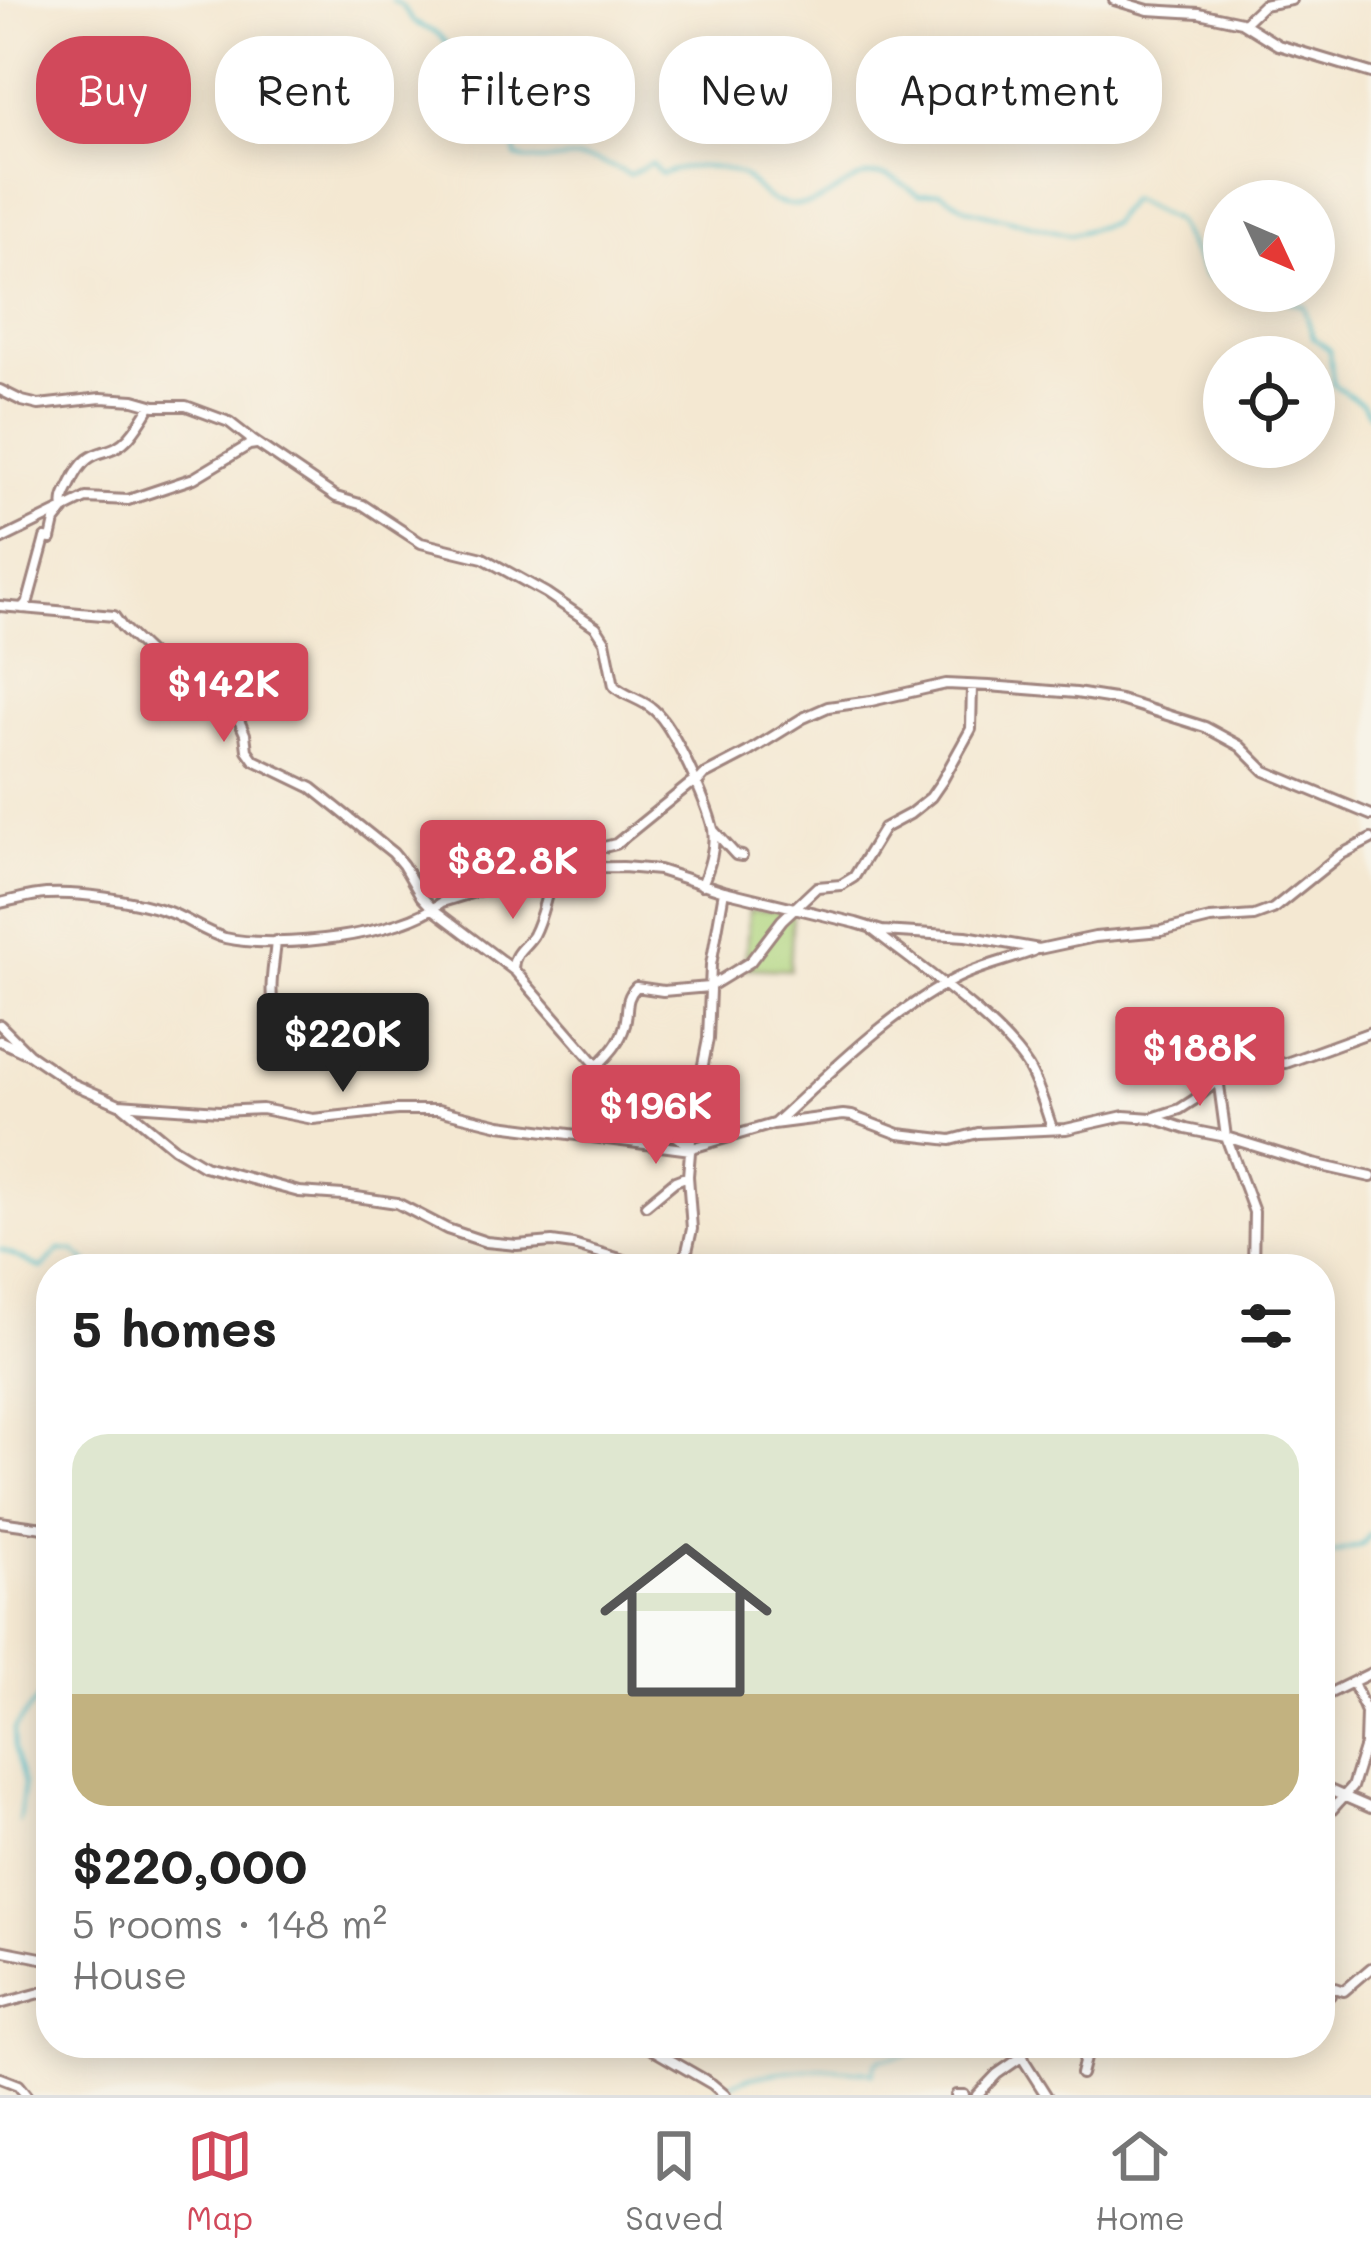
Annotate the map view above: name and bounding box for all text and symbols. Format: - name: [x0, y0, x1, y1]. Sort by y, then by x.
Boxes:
- chip: Buy: [36, 36, 191, 144]
- chip: Rent: [215, 36, 394, 144]
- chip: Filters: [418, 36, 635, 144]
- chip: New: [659, 36, 832, 144]
- chip: Apartment: [856, 36, 1162, 144]
- north arrow: [1203, 180, 1335, 312]
- map controls: [1203, 180, 1335, 468]
- button: locate: [1203, 336, 1335, 468]
- pin: $142K: [140, 643, 308, 745]
- text: $142K: [167, 656, 281, 707]
- pin: $82.8K: [415, 820, 611, 922]
- text: $82.8K: [447, 833, 579, 884]
- pin: $220K: [259, 993, 427, 1095]
- text: $220K: [284, 1006, 402, 1057]
- pin: $188K: [1116, 1007, 1284, 1109]
- text: $188K: [1142, 1020, 1258, 1071]
- pin: $196K: [572, 1065, 740, 1167]
- text: $196K: [599, 1078, 713, 1129]
- text: 5 homes: [72, 1293, 277, 1360]
- icon: filters: [1233, 1293, 1299, 1359]
- icon: home: [578, 1512, 794, 1728]
- text: $220,000: [72, 1830, 307, 1897]
- text: 5 rooms · 148 m²: [72, 1897, 387, 1948]
- text: House: [72, 1948, 187, 1999]
- tab: Map: [186, 2123, 253, 2238]
- tab: Saved: [625, 2123, 723, 2238]
- tab: Home: [1095, 2123, 1185, 2238]

